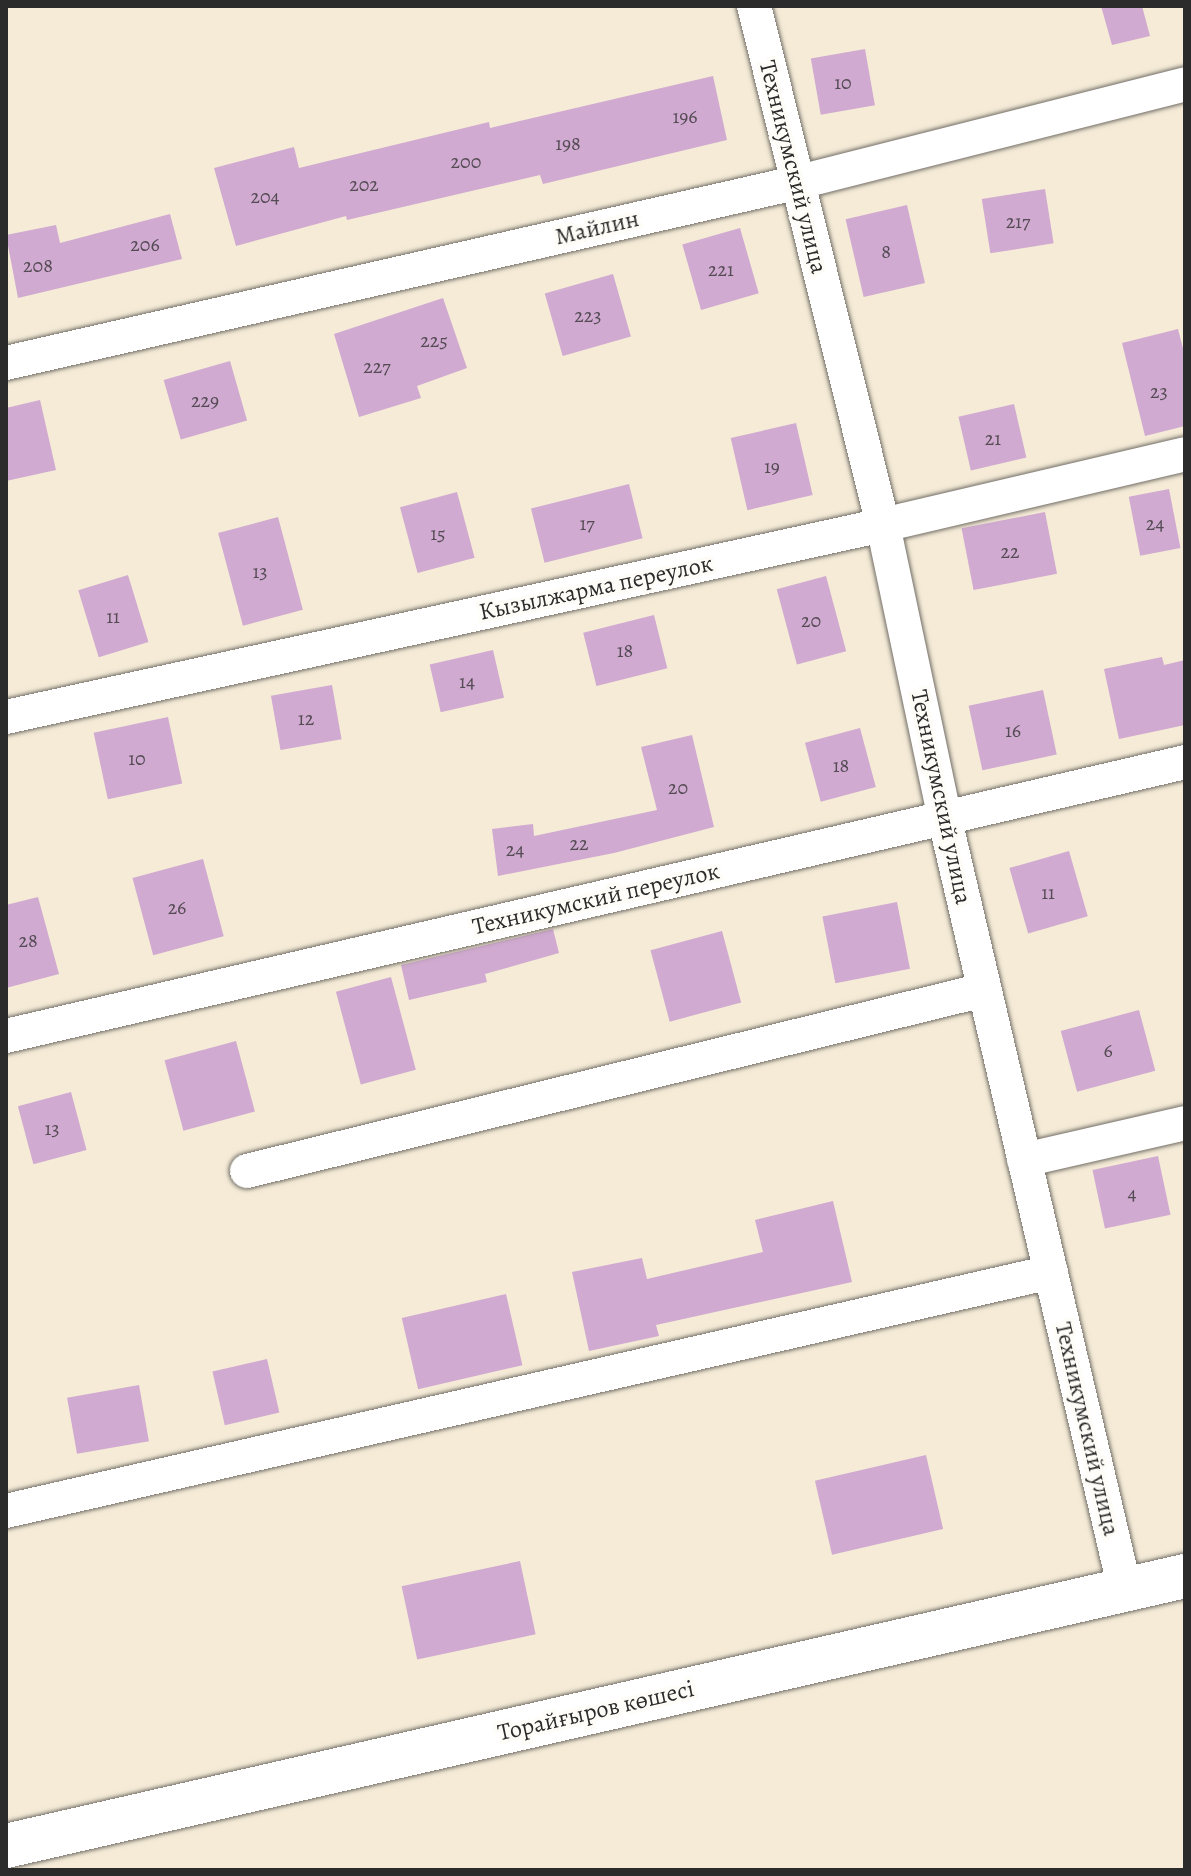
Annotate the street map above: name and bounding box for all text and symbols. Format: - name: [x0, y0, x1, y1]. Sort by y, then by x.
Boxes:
- street label: Техникумский улица: [753, 58, 833, 276]
- house number: 10: [834, 70, 852, 94]
- house number: 196: [672, 104, 698, 128]
- house number: 198: [555, 131, 581, 155]
- house number: 200: [451, 149, 481, 173]
- house number: 202: [349, 172, 379, 196]
- house number: 204: [250, 184, 280, 208]
- street label: Майлин: [552, 204, 642, 252]
- house number: 217: [1006, 209, 1030, 233]
- house number: 206: [130, 232, 160, 256]
- house number: 8: [881, 239, 891, 263]
- house number: 208: [23, 253, 53, 277]
- house number: 221: [708, 257, 734, 281]
- house number: 223: [574, 303, 602, 327]
- house number: 225: [420, 328, 448, 352]
- house number: 227: [363, 354, 391, 378]
- house number: 23: [1150, 379, 1168, 403]
- house number: 229: [191, 388, 219, 412]
- house number: 21: [985, 426, 1001, 450]
- house number: 19: [764, 454, 780, 478]
- house number: 17: [579, 511, 595, 535]
- house number: 24: [1146, 511, 1164, 535]
- house number: 15: [430, 521, 446, 545]
- house number: 22: [1001, 539, 1019, 563]
- street label: Кызылжарма переулок: [476, 549, 716, 627]
- house number: 13: [252, 559, 268, 583]
- house number: 11: [106, 604, 120, 628]
- house number: 20: [801, 608, 821, 632]
- house number: 18: [617, 638, 633, 662]
- house number: 14: [459, 669, 475, 693]
- street label: Техникумский улица: [904, 687, 978, 907]
- house number: 12: [298, 706, 314, 730]
- house number: 16: [1005, 718, 1021, 742]
- house number: 10: [128, 746, 146, 770]
- house number: 18: [833, 753, 849, 777]
- house number: 20: [668, 775, 688, 799]
- house number: 22: [570, 831, 588, 855]
- house number: 24: [506, 837, 524, 861]
- street label: Техникумский переулок: [470, 857, 722, 941]
- house number: 11: [1041, 880, 1055, 904]
- house number: 26: [168, 895, 186, 919]
- house number: 28: [18, 928, 38, 952]
- house number: 6: [1103, 1038, 1113, 1062]
- house number: 13: [44, 1116, 60, 1140]
- house number: 4: [1127, 1181, 1137, 1205]
- street label: Техникумский улица: [1048, 1319, 1126, 1539]
- street label: Торайғыров көшесі: [495, 1674, 697, 1748]

